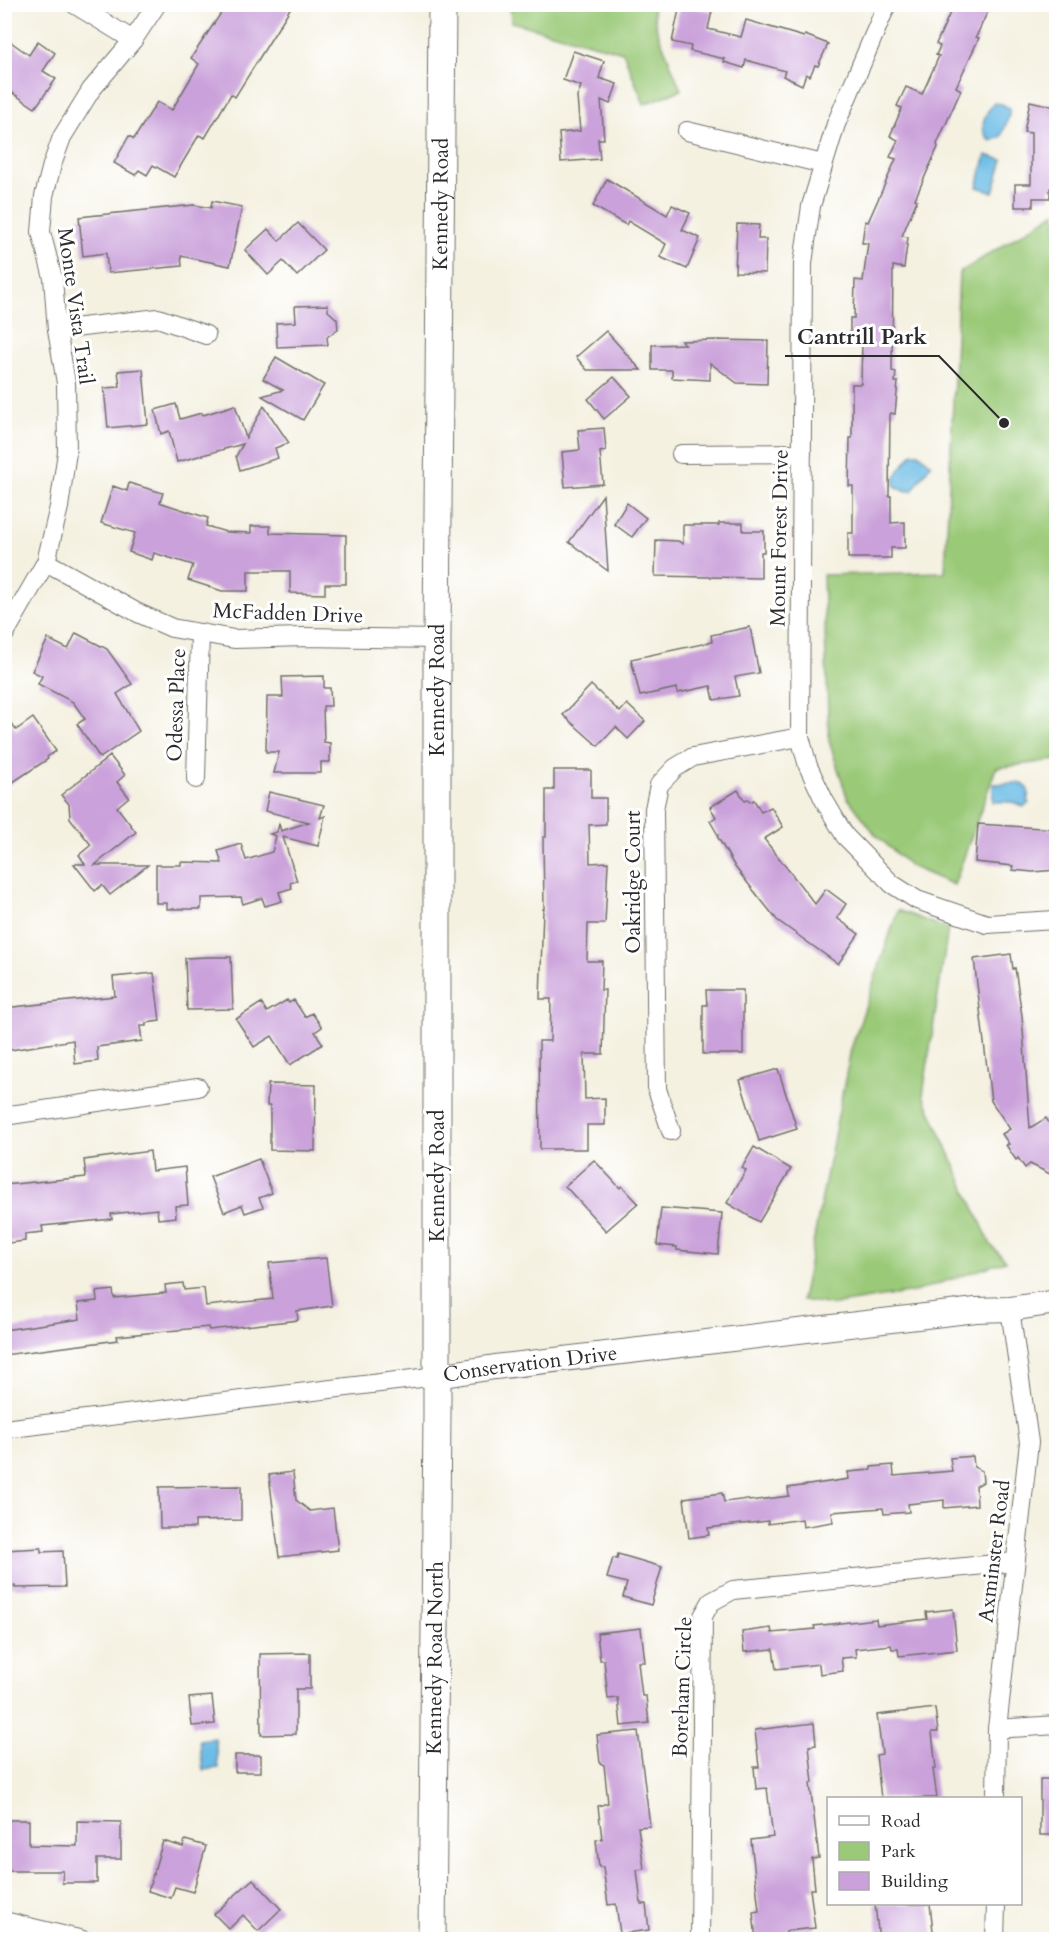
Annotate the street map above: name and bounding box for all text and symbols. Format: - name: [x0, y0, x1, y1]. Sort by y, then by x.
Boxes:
- street label: Kennedy Road: [426, 138, 456, 271]
- street label: Monte Vista Trail: [50, 226, 101, 386]
- callout: Cantrill Park: [785, 316, 939, 356]
- text: Cantrill Park: [797, 322, 927, 352]
- street label: Mount Forest Drive: [763, 449, 796, 627]
- street label: McFadden Drive: [212, 596, 364, 631]
- street label: Kennedy Road: [423, 624, 452, 756]
- street label: Odessa Place: [160, 648, 193, 762]
- street label: Oakridge Court: [619, 810, 648, 954]
- street label: Kennedy Road: [423, 1110, 452, 1242]
- street label: Conservation Drive: [441, 1339, 619, 1390]
- street label: Axminster Road: [971, 1478, 1018, 1624]
- street label: Kennedy Road North: [420, 1561, 451, 1755]
- street label: Boreham Circle: [666, 1616, 699, 1758]
- legend: [827, 1797, 1022, 1905]
- text: Road: [881, 1809, 921, 1834]
- text: Park: [881, 1839, 916, 1864]
- text: Building: [881, 1869, 949, 1894]

